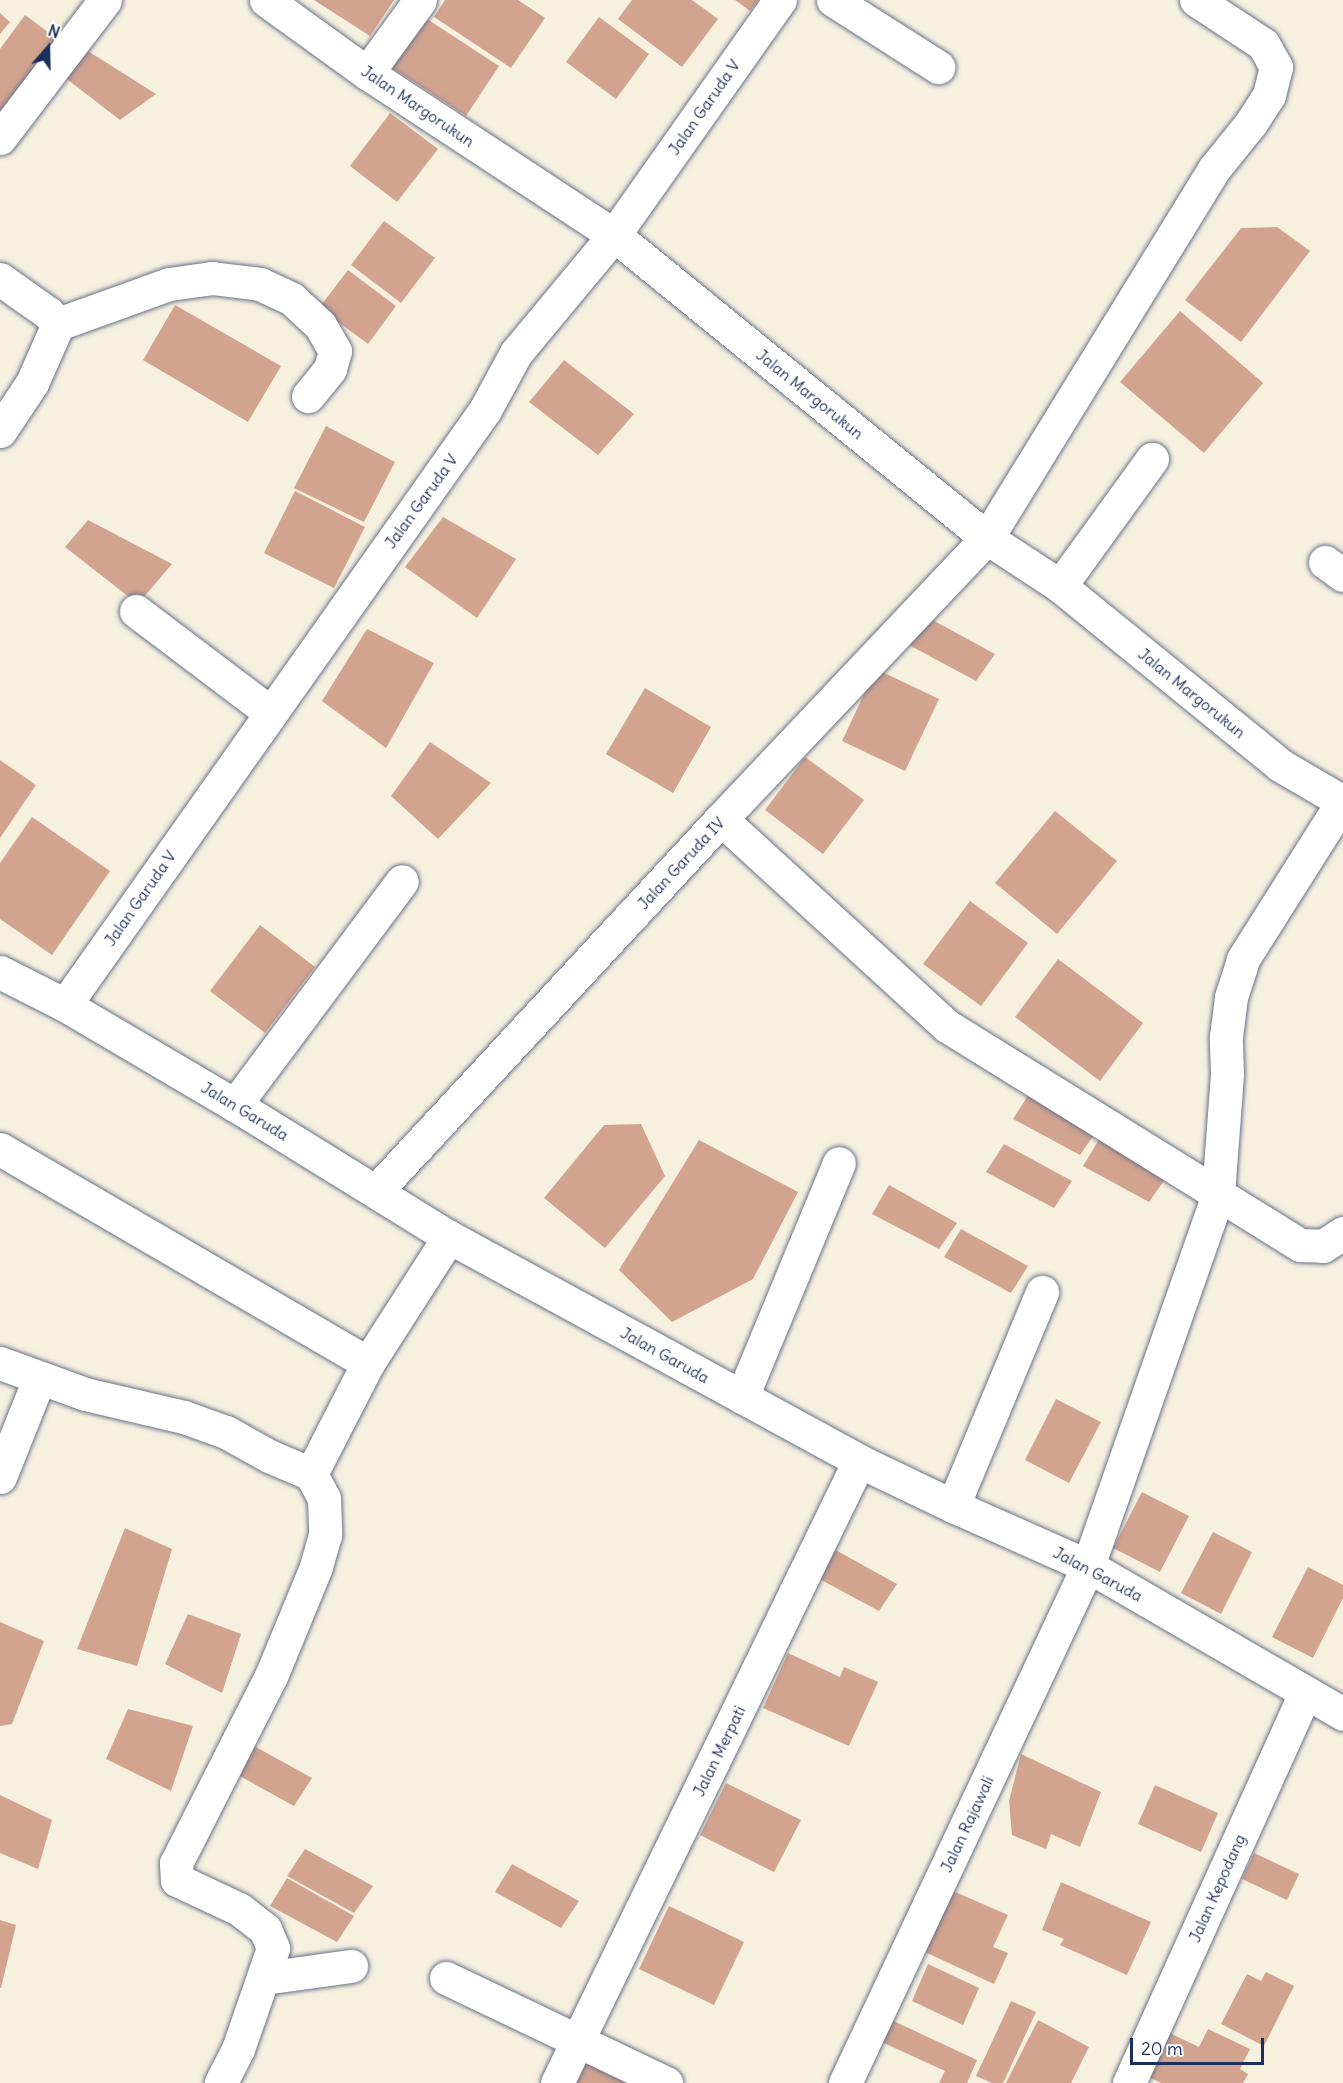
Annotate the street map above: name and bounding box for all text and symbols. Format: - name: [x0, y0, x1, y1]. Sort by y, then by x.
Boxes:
- north arrow: [18, 18, 78, 78]
- text: N: [46, 20, 63, 42]
- street label: Jalan Garuda V: [664, 56, 744, 158]
- street label: Jalan Margorukun: [358, 61, 478, 151]
- street label: Jalan Margorukun: [753, 345, 867, 443]
- street label: Jalan Garuda V: [380, 450, 462, 552]
- street label: Jalan Margorukun: [1135, 644, 1249, 742]
- street label: Jalan Garuda IV: [633, 813, 729, 913]
- street label: Jalan Garuda V: [100, 847, 180, 949]
- street label: Jalan Garuda: [198, 1078, 292, 1144]
- street label: Jalan Garuda: [617, 1323, 713, 1387]
- street label: Jalan Garuda: [1050, 1543, 1146, 1605]
- street label: Jalan Merpati: [689, 1703, 749, 1799]
- street label: Jalan Rajawali: [936, 1773, 998, 1875]
- street label: Jalan Kepodang: [1185, 1831, 1249, 1945]
- scale bar: [1133, 2026, 1266, 2064]
- text: 20 m: [1141, 2037, 1183, 2060]

